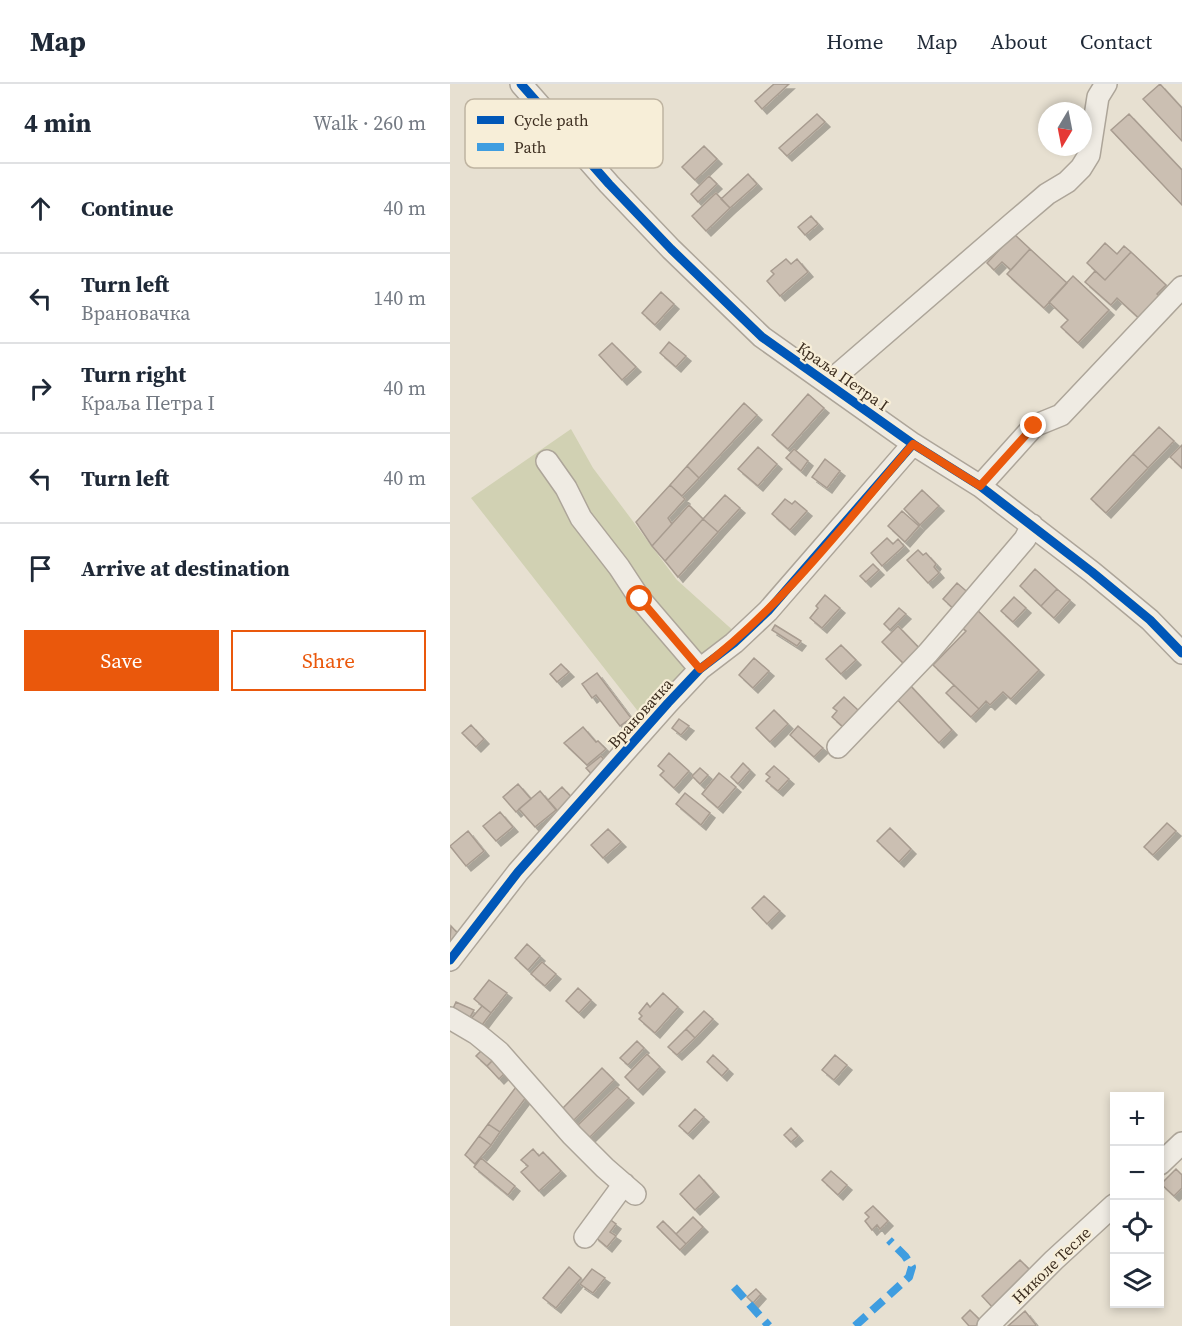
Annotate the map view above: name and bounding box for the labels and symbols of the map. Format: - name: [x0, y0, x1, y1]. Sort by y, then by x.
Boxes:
- legend: [465, 99, 663, 168]
- north arrow: [1038, 102, 1092, 156]
- text: Cycle path: [514, 109, 589, 131]
- text: Path: [514, 136, 547, 158]
- street label: Краља Петра I: [793, 336, 893, 416]
- route end: [1020, 412, 1046, 438]
- route start: [626, 585, 652, 611]
- street label: Врановачка: [603, 672, 678, 753]
- street label: Николе Тесле: [1007, 1222, 1095, 1308]

